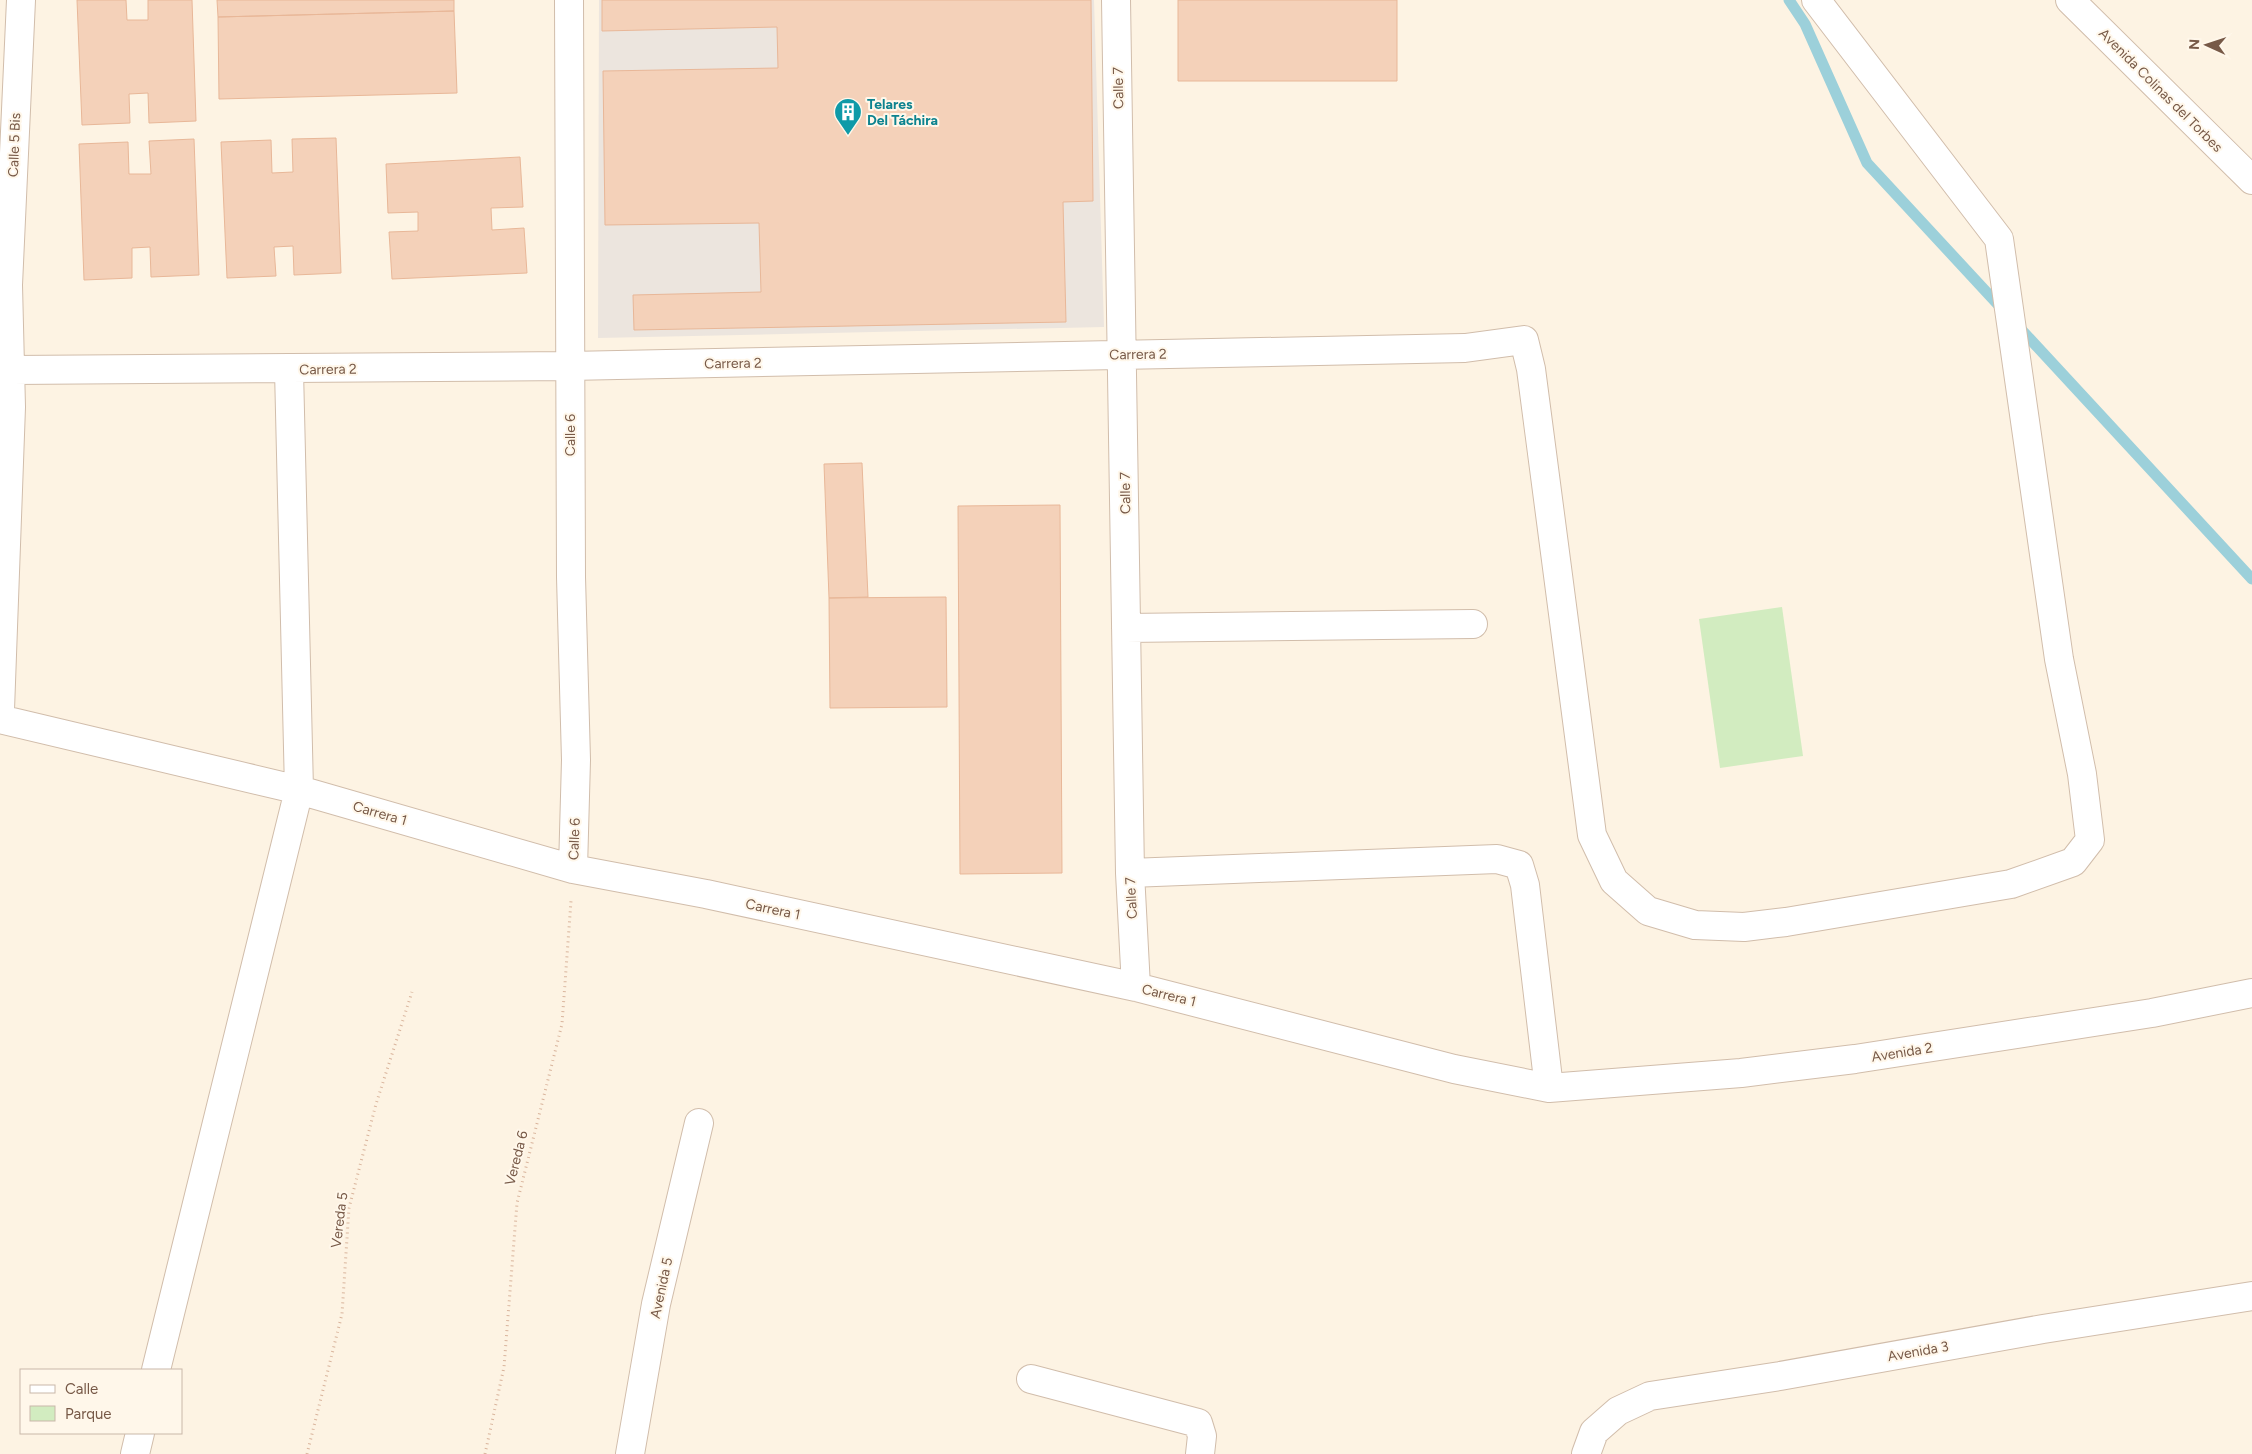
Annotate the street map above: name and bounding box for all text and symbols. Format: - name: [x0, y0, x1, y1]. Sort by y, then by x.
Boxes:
- north arrow: [2182, 20, 2232, 70]
- street label: Avenida Colinas del Torbes: [2095, 25, 2226, 156]
- text: N: [2186, 38, 2203, 50]
- street label: Calle 7: [1110, 66, 1127, 109]
- place label: Telares Del Táchira: [867, 96, 938, 129]
- building icon: Telares Del Táchira: [833, 97, 863, 136]
- street label: Calle 5 Bis: [5, 113, 24, 177]
- street label: Carrera 2: [1109, 345, 1167, 364]
- street label: Carrera 2: [704, 354, 762, 373]
- street label: Carrera 2: [299, 360, 357, 379]
- street label: Calle 6: [562, 414, 579, 456]
- street label: Calle 7: [1117, 471, 1134, 514]
- street label: Carrera 1: [351, 798, 409, 829]
- street label: Calle 6: [565, 817, 584, 861]
- street label: Calle 7: [1122, 876, 1141, 919]
- street label: Carrera 1: [744, 895, 802, 924]
- street label: Carrera 1: [1140, 981, 1198, 1010]
- street label: Avenida 2: [1870, 1039, 1934, 1066]
- street label: Vereda 6: [501, 1129, 532, 1187]
- street label: Vereda 5: [328, 1191, 351, 1249]
- street label: Avenida 5: [647, 1256, 676, 1320]
- street label: Avenida 3: [1886, 1338, 1950, 1365]
- legend: [20, 1369, 182, 1434]
- text: Calle: [65, 1380, 98, 1398]
- text: Parque: [65, 1405, 112, 1423]

